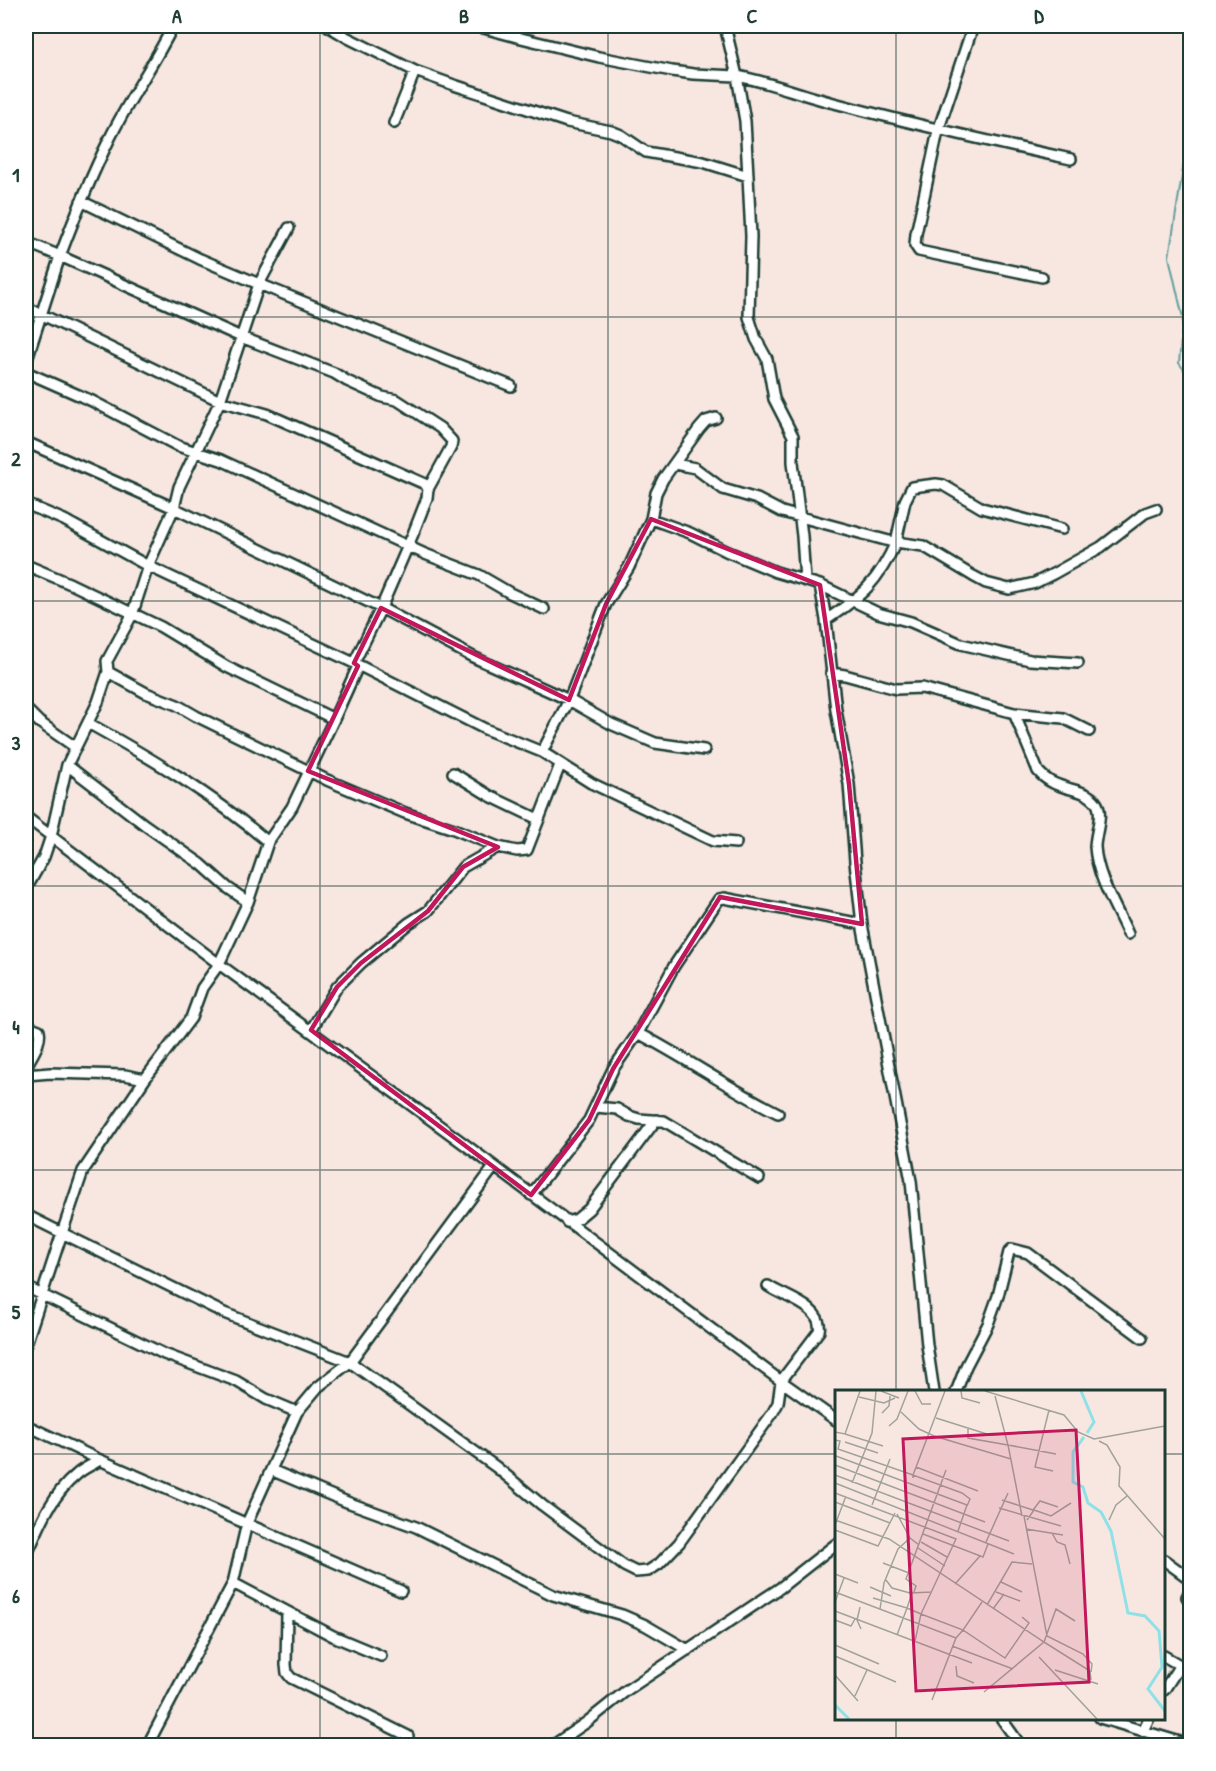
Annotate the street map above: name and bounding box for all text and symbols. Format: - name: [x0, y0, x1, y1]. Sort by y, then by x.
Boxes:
- text: A: [172, 2, 182, 29]
- text: B: [459, 2, 469, 29]
- text: C: [747, 2, 758, 29]
- text: D: [1034, 2, 1044, 29]
- text: 1: [12, 161, 20, 188]
- text: 2: [11, 445, 21, 472]
- text: 3: [12, 729, 21, 756]
- text: 4: [12, 1013, 20, 1040]
- text: 5: [12, 1298, 21, 1325]
- inset map: [835, 1390, 1165, 1720]
- text: 6: [12, 1582, 20, 1609]

